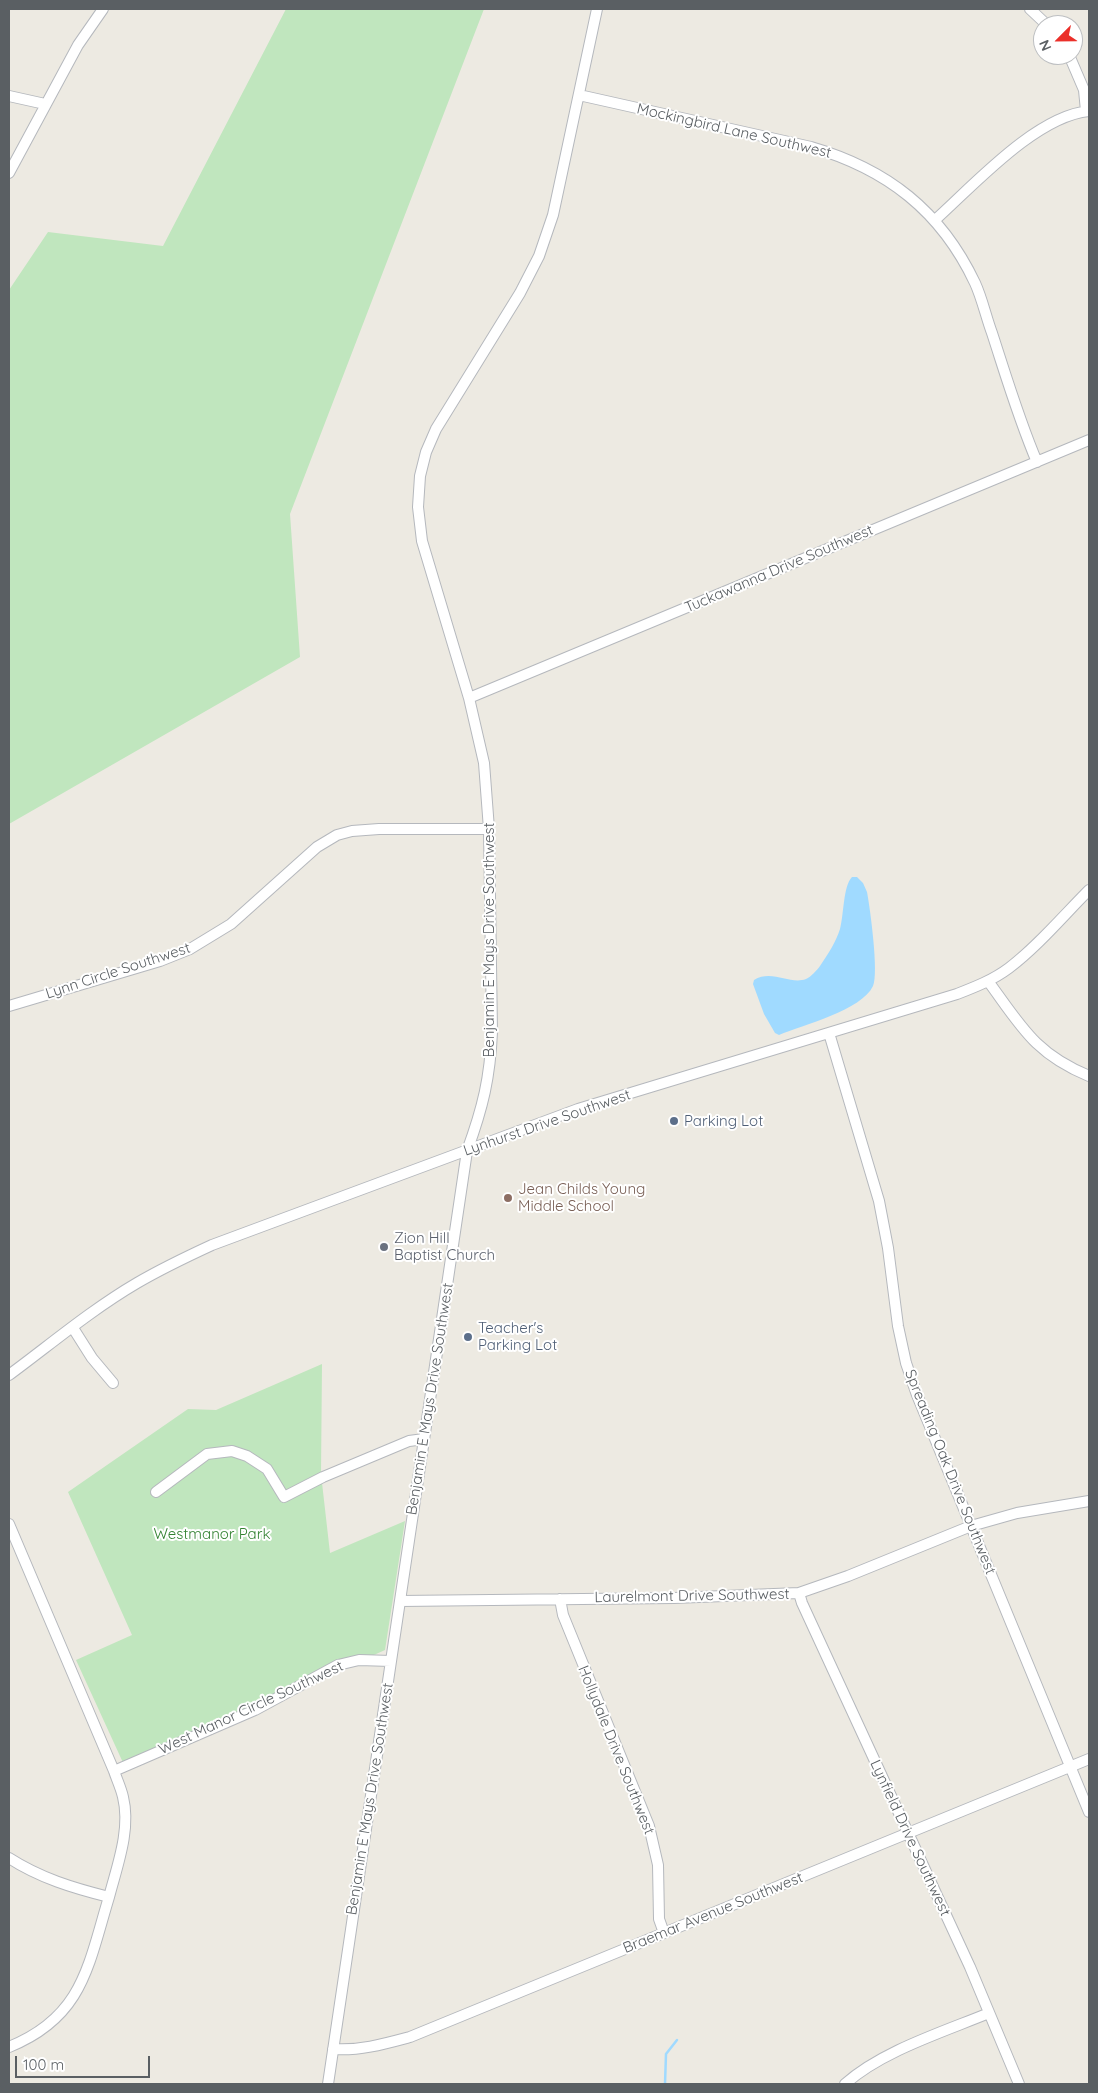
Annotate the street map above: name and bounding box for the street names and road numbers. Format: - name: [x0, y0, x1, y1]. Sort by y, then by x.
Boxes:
- street label: Mockingbird Lane Southwest: [635, 100, 833, 162]
- street label: Tuckawanna Drive Southwest: [682, 521, 876, 617]
- street label: Benjamin E Mays Drive Southwest: [480, 822, 498, 1058]
- street label: Lynn Circle Southwest: [43, 939, 193, 1003]
- street label: Lynhurst Drive Southwest: [461, 1086, 633, 1160]
- street label: Benjamin E Mays Drive Southwest: [403, 1282, 457, 1516]
- street label: Spreading Oak Drive Southwest: [901, 1367, 999, 1577]
- street label: Laurelmont Drive Southwest: [594, 1585, 790, 1607]
- street label: West Manor Circle Southwest: [156, 1657, 346, 1759]
- street label: Hollydale Drive Southwest: [574, 1663, 658, 1837]
- street label: Benjamin E Mays Drive Southwest: [343, 1682, 397, 1916]
- street label: Lynfield Drive Southwest: [866, 1757, 954, 1919]
- street label: Braemar Avenue Southwest: [620, 1869, 806, 1957]

